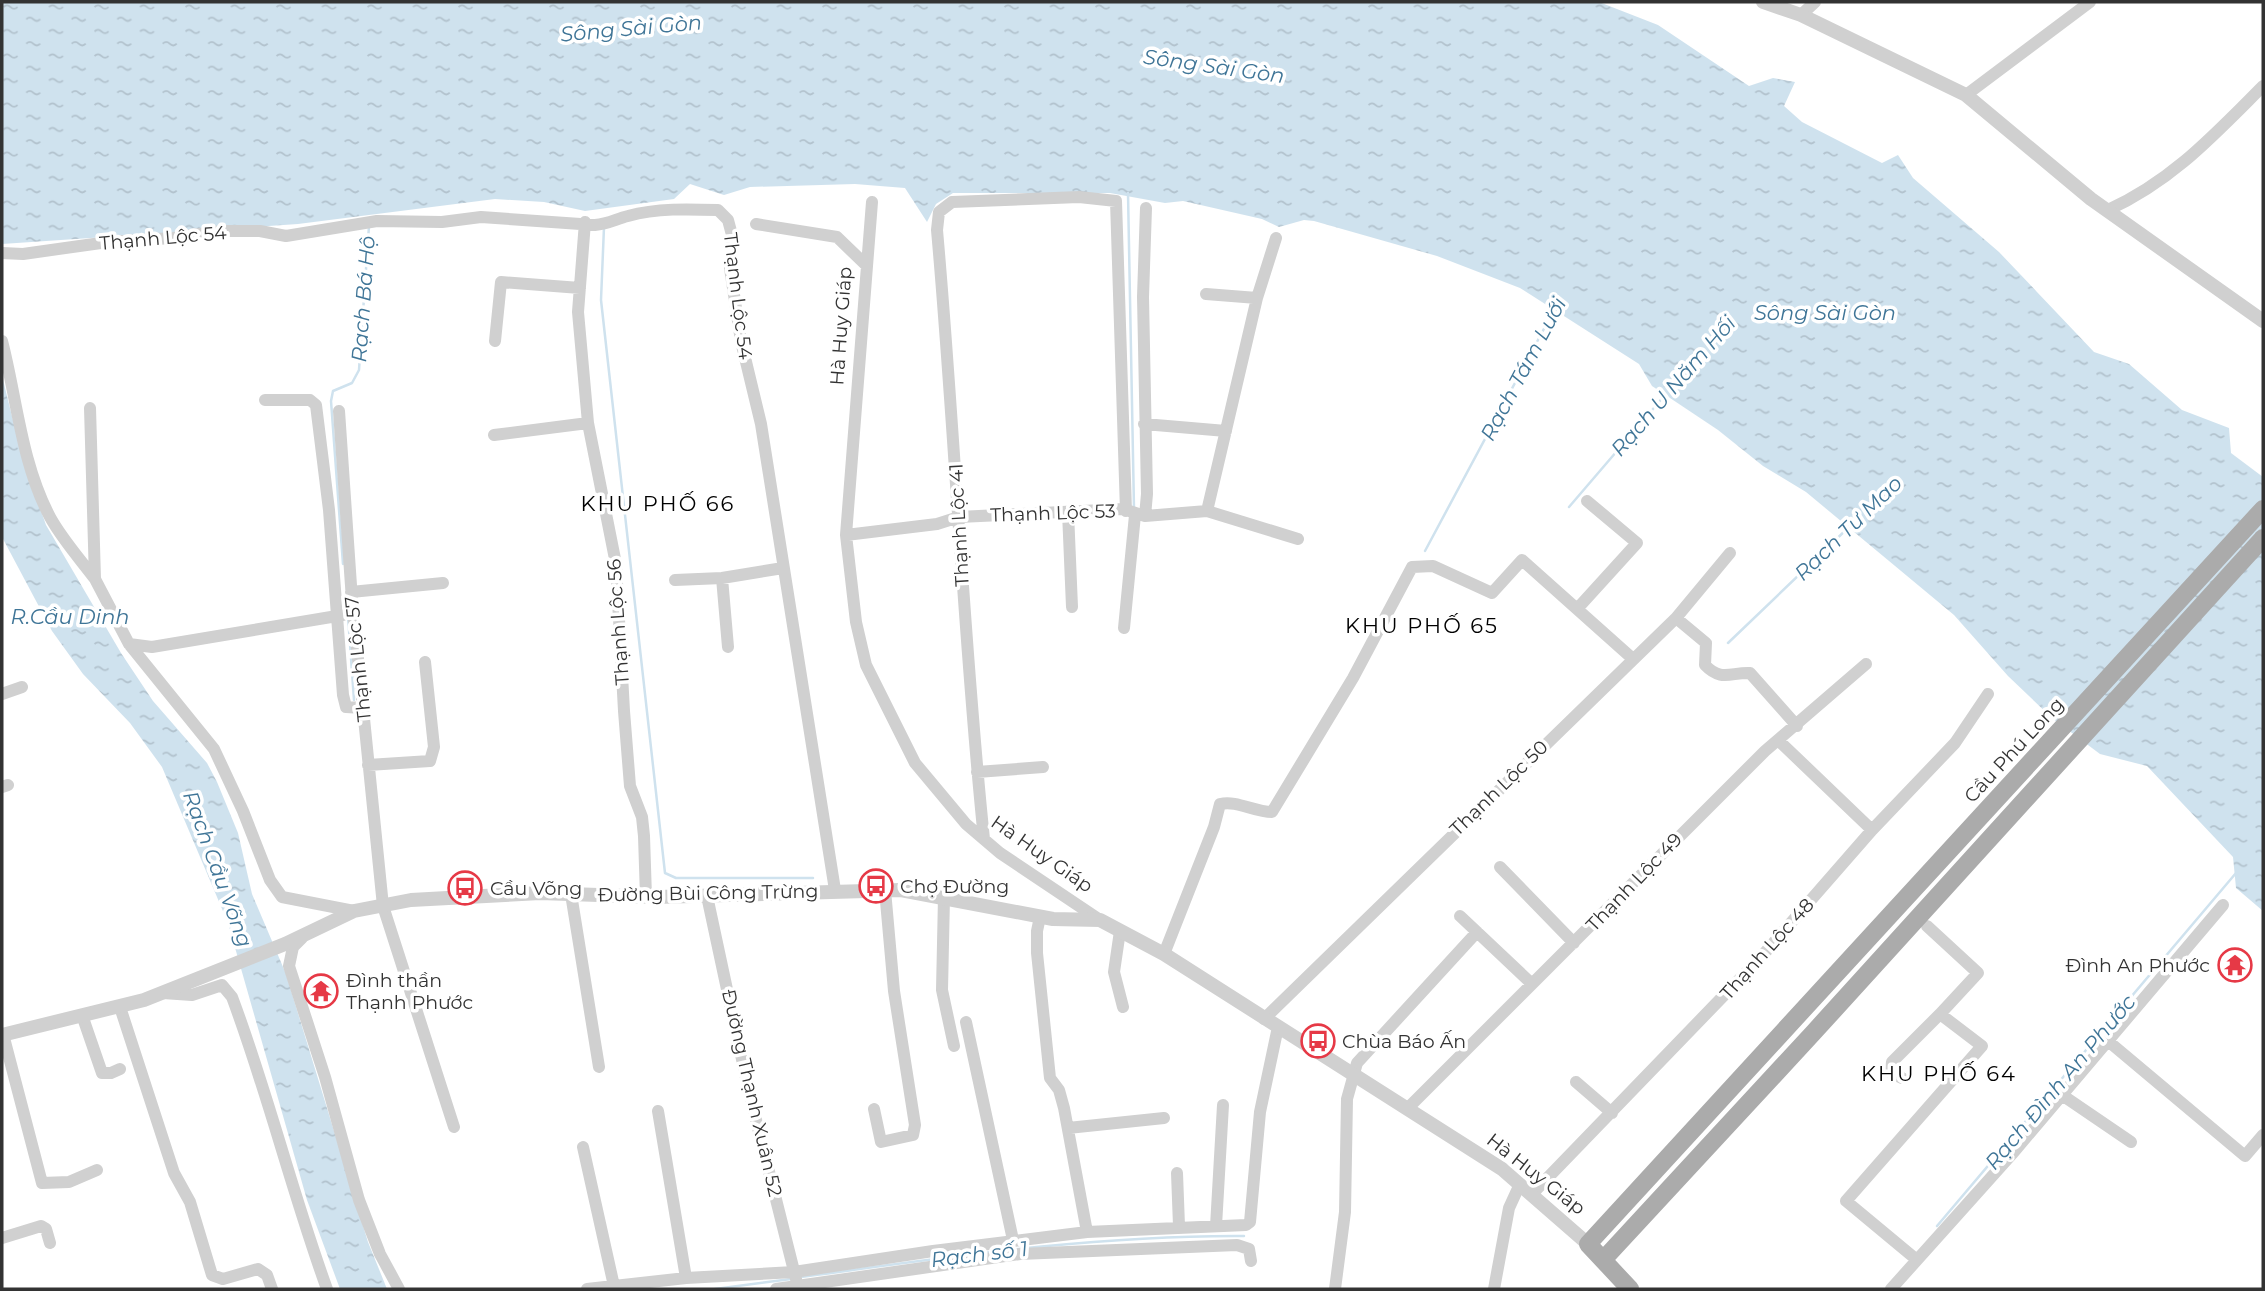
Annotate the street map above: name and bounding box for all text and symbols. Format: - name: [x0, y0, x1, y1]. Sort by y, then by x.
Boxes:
- water label: Sông Sài Gòn: [559, 9, 703, 47]
- water label: Sông Sài Gòn: [1142, 44, 1286, 88]
- street label: Thạnh Lộc 54: [98, 221, 228, 255]
- street label: Thạnh Lộc 54: [719, 231, 757, 361]
- water label: Rạch Bá Hộ: [346, 235, 380, 363]
- street label: Hà Huy Giáp: [825, 266, 857, 386]
- water label: Rạch Tám Lưới: [1475, 293, 1571, 445]
- water label: Sông Sài Gòn: [1754, 300, 1896, 325]
- water label: Rạch U Năm Hối: [1605, 311, 1741, 461]
- street label: Thạnh Lộc 41: [944, 463, 974, 587]
- water label: Rạch Tư Mao: [1789, 470, 1907, 586]
- district label: KHU PHỐ 66: [581, 491, 735, 516]
- street label: Thạnh Lộc 53: [990, 499, 1116, 527]
- street label: Thạnh Lộc 56: [602, 558, 634, 686]
- street label: Thạnh Lộc 57: [340, 595, 376, 723]
- water label: R.Cầu Dinh: [10, 604, 130, 629]
- district label: KHU PHỐ 65: [1345, 613, 1499, 638]
- street label: Cầu Phú Long: [1959, 693, 2069, 807]
- street label: Thạnh Lộc 50: [1445, 735, 1553, 841]
- water label: Rạch Cầu Võng: [178, 787, 258, 951]
- street label: Hà Huy Giáp: [987, 810, 1097, 898]
- street label: Thạnh Lộc 49: [1581, 828, 1687, 936]
- bus stop icon: Chợ Đường: [857, 867, 895, 905]
- bus stop icon: Cầu Võng: [446, 869, 484, 907]
- place label: Chợ Đường: [900, 875, 1009, 898]
- place label: Cầu Võng: [490, 877, 582, 900]
- street label: Đường Bùi Công Trừng: [597, 880, 819, 906]
- street label: Thạnh Lộc 48: [1715, 893, 1819, 1005]
- temple icon: Đình An Phước: [2216, 946, 2254, 984]
- place label: Đình An Phước: [2065, 954, 2210, 977]
- place label: Đình thần Thạnh Phước: [346, 969, 473, 1014]
- temple icon: Đình thần Thạnh Phước: [302, 972, 340, 1010]
- street label: Đường Thạnh Xuân 52: [717, 987, 787, 1199]
- water label: Rạch Đình An Phước: [1980, 989, 2141, 1175]
- bus stop icon: Chùa Báo Ấn: [1299, 1022, 1337, 1060]
- place label: Chùa Báo Ấn: [1342, 1030, 1466, 1053]
- district label: KHU PHỐ 64: [1861, 1061, 2017, 1086]
- street label: Hà Huy Giáp: [1482, 1128, 1590, 1220]
- water label: Rạch số 1: [929, 1236, 1029, 1272]

